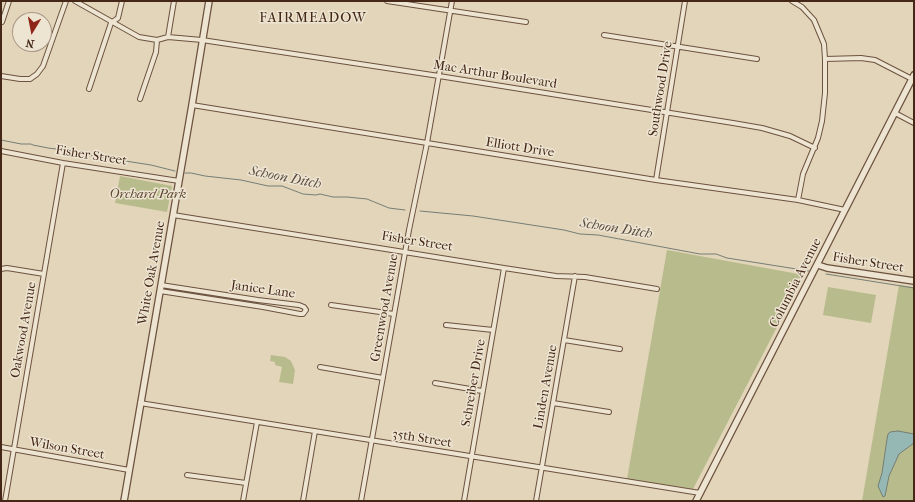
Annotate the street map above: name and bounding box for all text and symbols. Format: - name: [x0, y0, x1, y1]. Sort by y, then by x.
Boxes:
- district label: FAIRMEADOW: [259, 11, 367, 27]
- north arrow: [12, 12, 52, 52]
- text: N: [25, 36, 35, 50]
- street label: Southwood Drive: [646, 40, 676, 138]
- street label: Mac Arthur Boulevard: [432, 58, 558, 92]
- street label: Elliott Drive: [485, 135, 555, 161]
- street label: Fisher Street: [54, 143, 128, 169]
- water label: Schoon Ditch: [247, 163, 323, 193]
- park label: Orchard Park: [110, 187, 186, 203]
- water label: Schoon Ditch: [579, 215, 653, 243]
- street label: White Oak Avenue: [135, 220, 169, 326]
- street label: Fisher Street: [380, 229, 454, 255]
- street label: Columbia Avenue: [767, 236, 825, 330]
- street label: Fisher Street: [831, 250, 905, 276]
- street label: Greenwood Avenue: [368, 253, 402, 363]
- street label: Janice Lane: [230, 278, 296, 302]
- street label: Oakwood Avenue: [8, 281, 40, 379]
- street label: Schreiber Drive: [459, 338, 489, 428]
- street label: Linden Avenue: [531, 344, 561, 430]
- street label: 35th Street: [391, 427, 453, 451]
- street label: Wilson Street: [28, 435, 106, 463]

